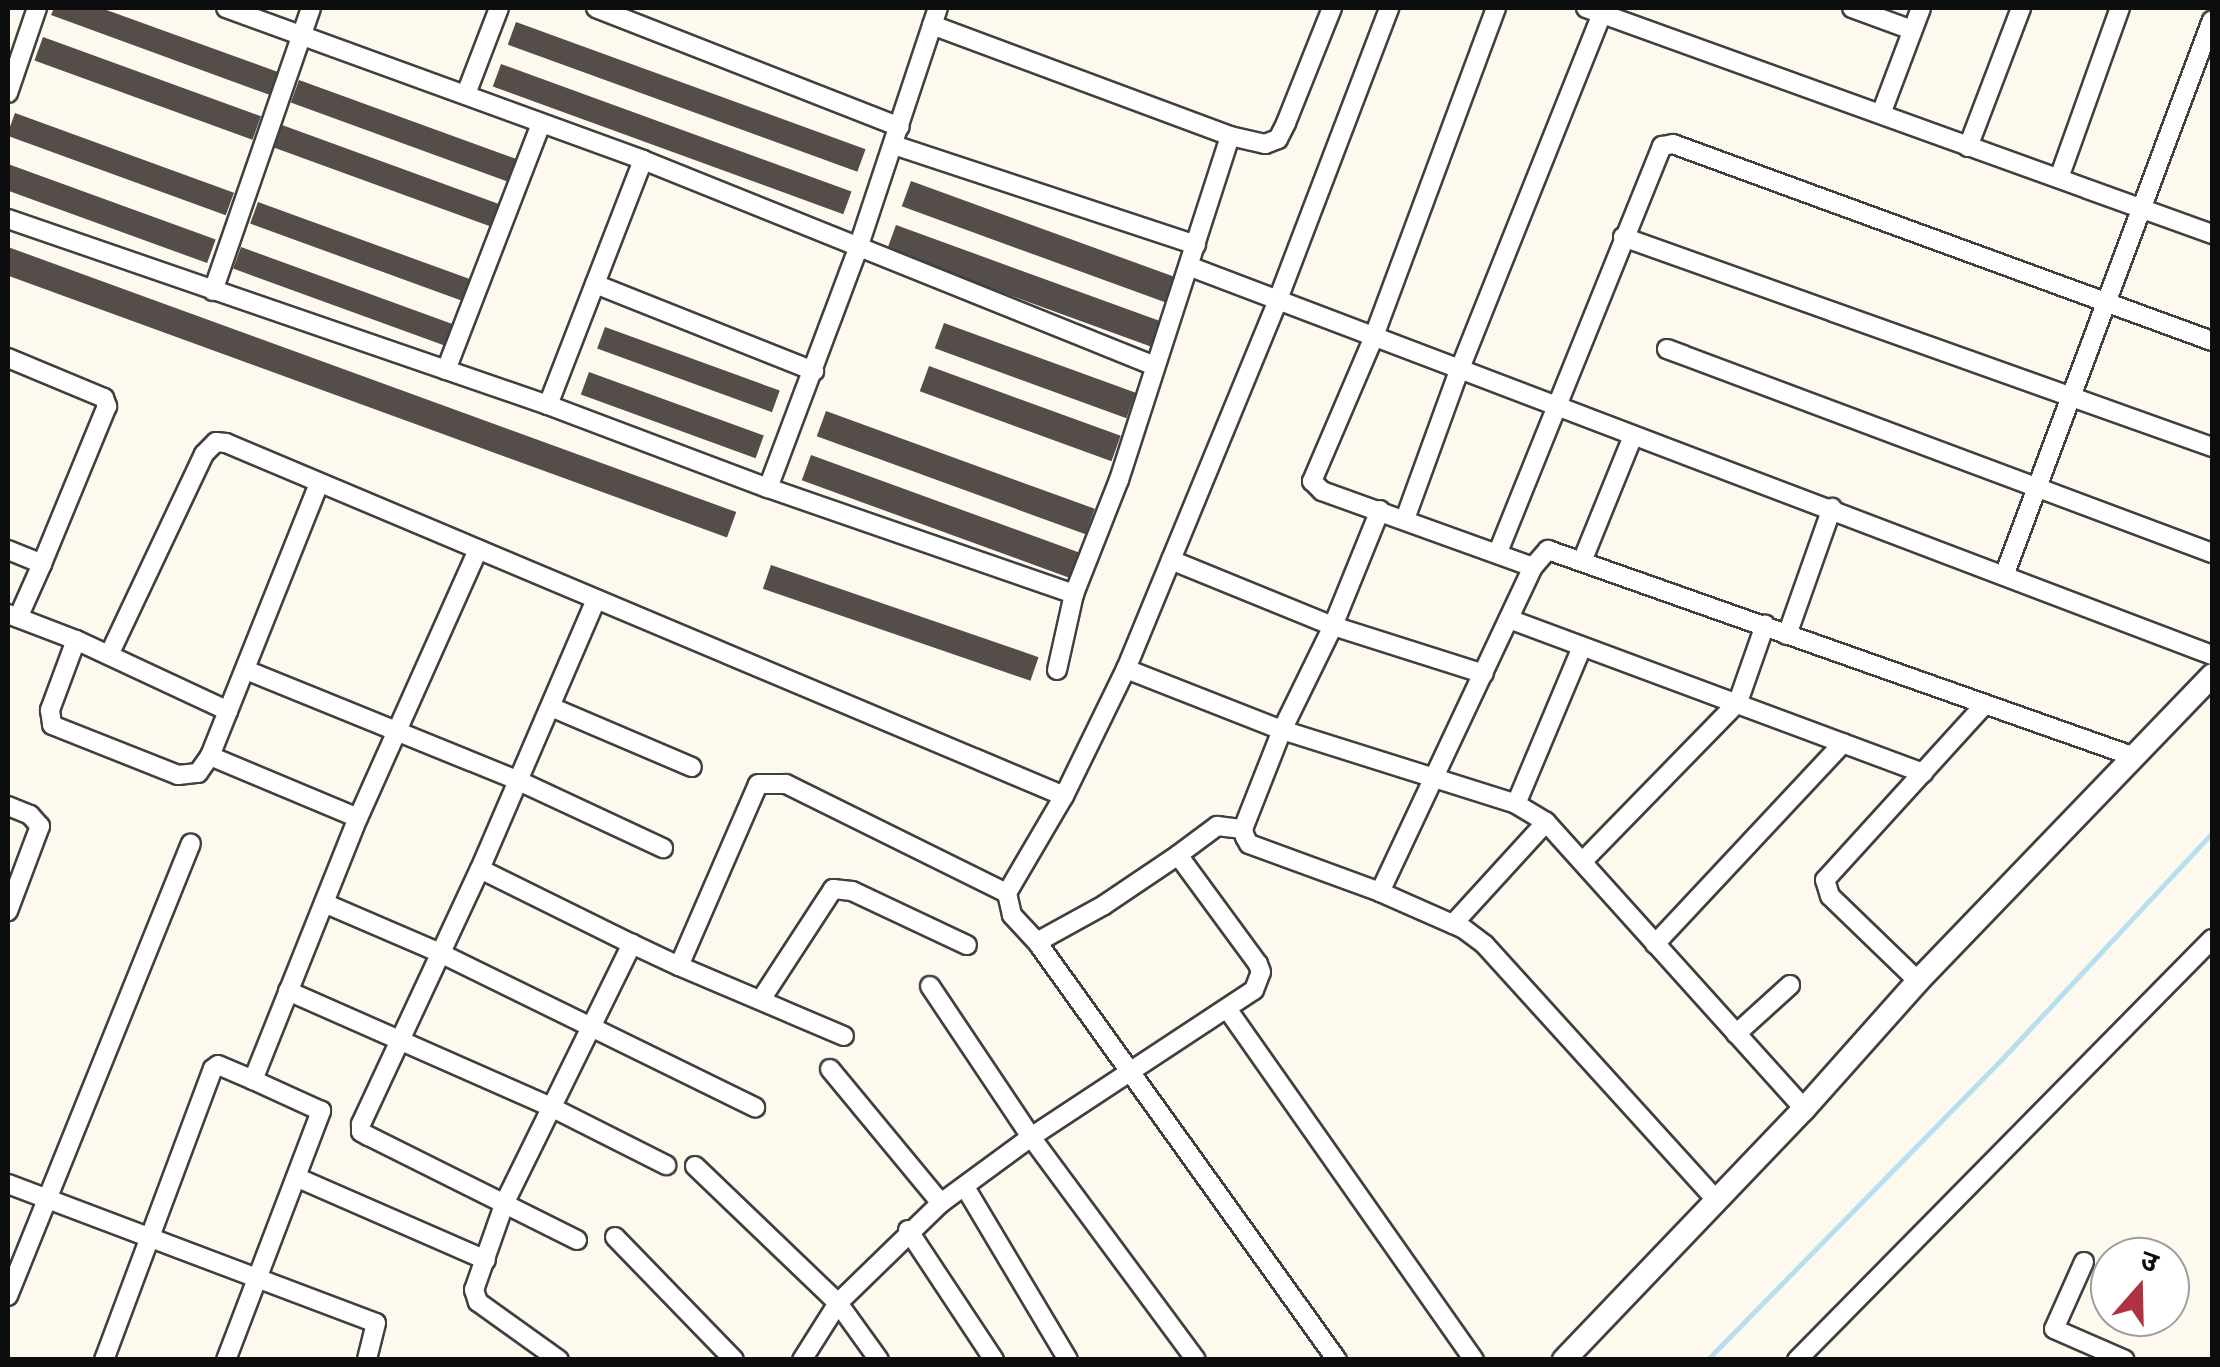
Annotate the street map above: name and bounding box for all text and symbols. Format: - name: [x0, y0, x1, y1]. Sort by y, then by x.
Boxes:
- north arrow: [2090, 1237, 2190, 1337]
- text: उ: [2135, 1240, 2164, 1281]

